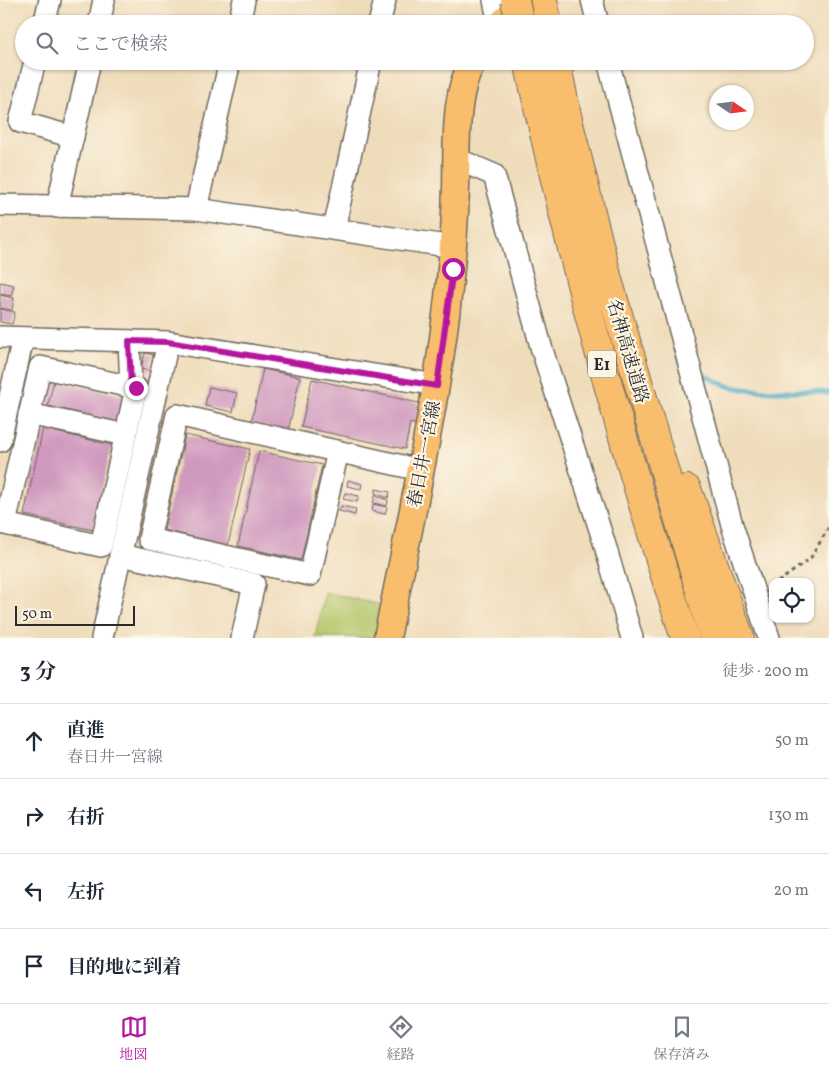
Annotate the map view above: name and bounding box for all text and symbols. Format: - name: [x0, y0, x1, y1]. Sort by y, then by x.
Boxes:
- search box: [15, 15, 814, 70]
- icon: search: [33, 29, 61, 57]
- text: ここで検索: [73, 32, 168, 58]
- north arrow: [709, 85, 754, 130]
- route start: [442, 258, 465, 281]
- street label: 名神高速道路: [600, 296, 653, 407]
- road number: E1: [588, 350, 616, 378]
- route end: [125, 377, 148, 400]
- street label: 春日井一宮線: [403, 399, 448, 510]
- map controls: [769, 578, 814, 623]
- button: locate: [769, 578, 814, 623]
- scale bar: [15, 603, 135, 626]
- text: 50 m: [22, 605, 52, 624]
- text: 3 分: [20, 658, 56, 687]
- text: 徒歩 · 200 m: [722, 661, 809, 683]
- text: 直進: [67, 718, 105, 744]
- icon: ahead: [20, 727, 48, 755]
- text: 50 m: [775, 730, 809, 752]
- text: 春日井一宮線: [67, 747, 163, 769]
- icon: right: [20, 802, 48, 830]
- text: 右折: [67, 805, 105, 831]
- text: 130 m: [768, 805, 809, 827]
- icon: left: [20, 877, 48, 905]
- text: 左折: [67, 880, 105, 906]
- text: 20 m: [774, 880, 809, 902]
- icon: arrive: [20, 952, 48, 980]
- text: 目的地に到着: [67, 955, 181, 981]
- tab: 地図: [120, 1013, 148, 1065]
- tab: 経路: [387, 1013, 415, 1065]
- tab: 保存済み: [654, 1013, 710, 1065]

